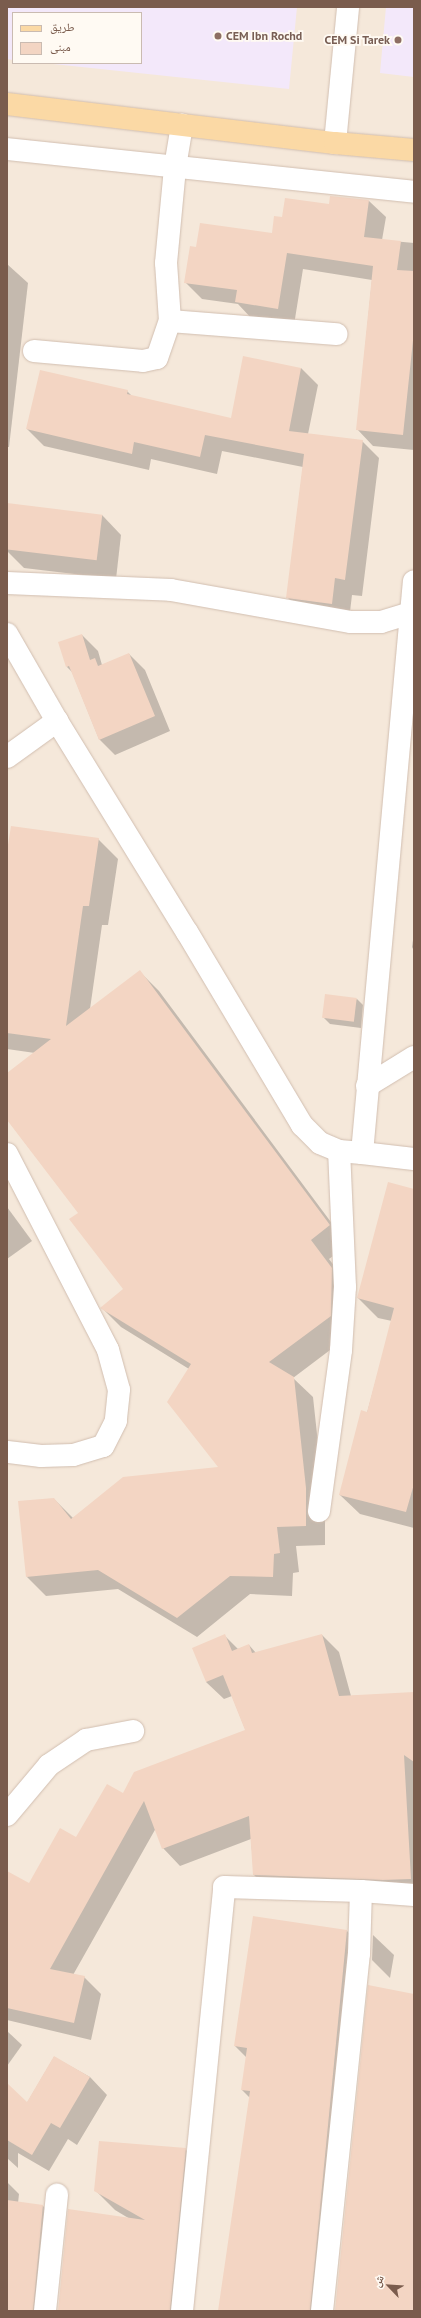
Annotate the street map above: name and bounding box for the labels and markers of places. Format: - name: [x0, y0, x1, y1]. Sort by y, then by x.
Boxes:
- place label: CEM Ibn Rochd: [226, 29, 302, 43]
- marker: CEM Ibn Rochd: [213, 31, 223, 41]
- place label: CEM Si Tarek: [324, 33, 390, 47]
- marker: CEM Si Tarek: [393, 35, 403, 45]

